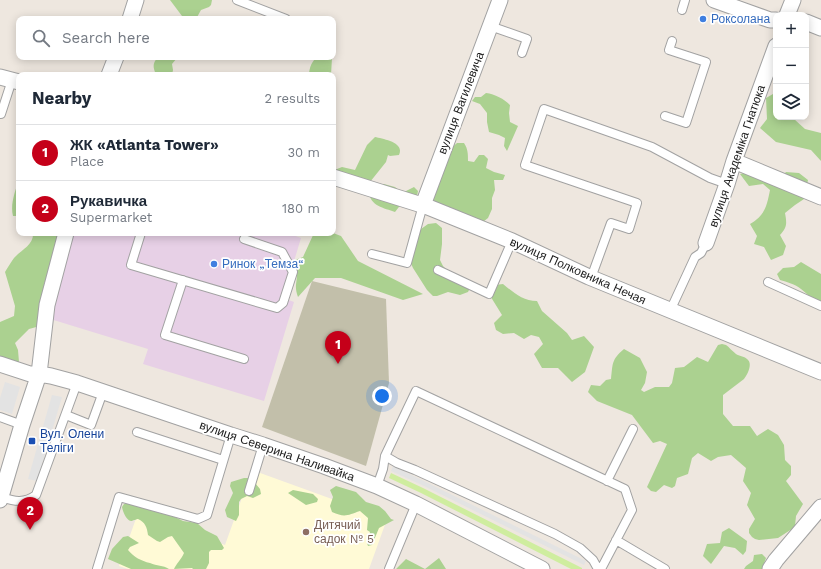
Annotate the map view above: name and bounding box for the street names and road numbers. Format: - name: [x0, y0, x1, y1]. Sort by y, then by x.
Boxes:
- street label: вулиця Вагилевича: [435, 50, 487, 156]
- street label: вулиця Академіка Гнатюка: [706, 83, 768, 229]
- street label: вулиця Полковника Нечая: [508, 235, 648, 307]
- street label: вулиця Северина Наливайка: [198, 418, 357, 484]

